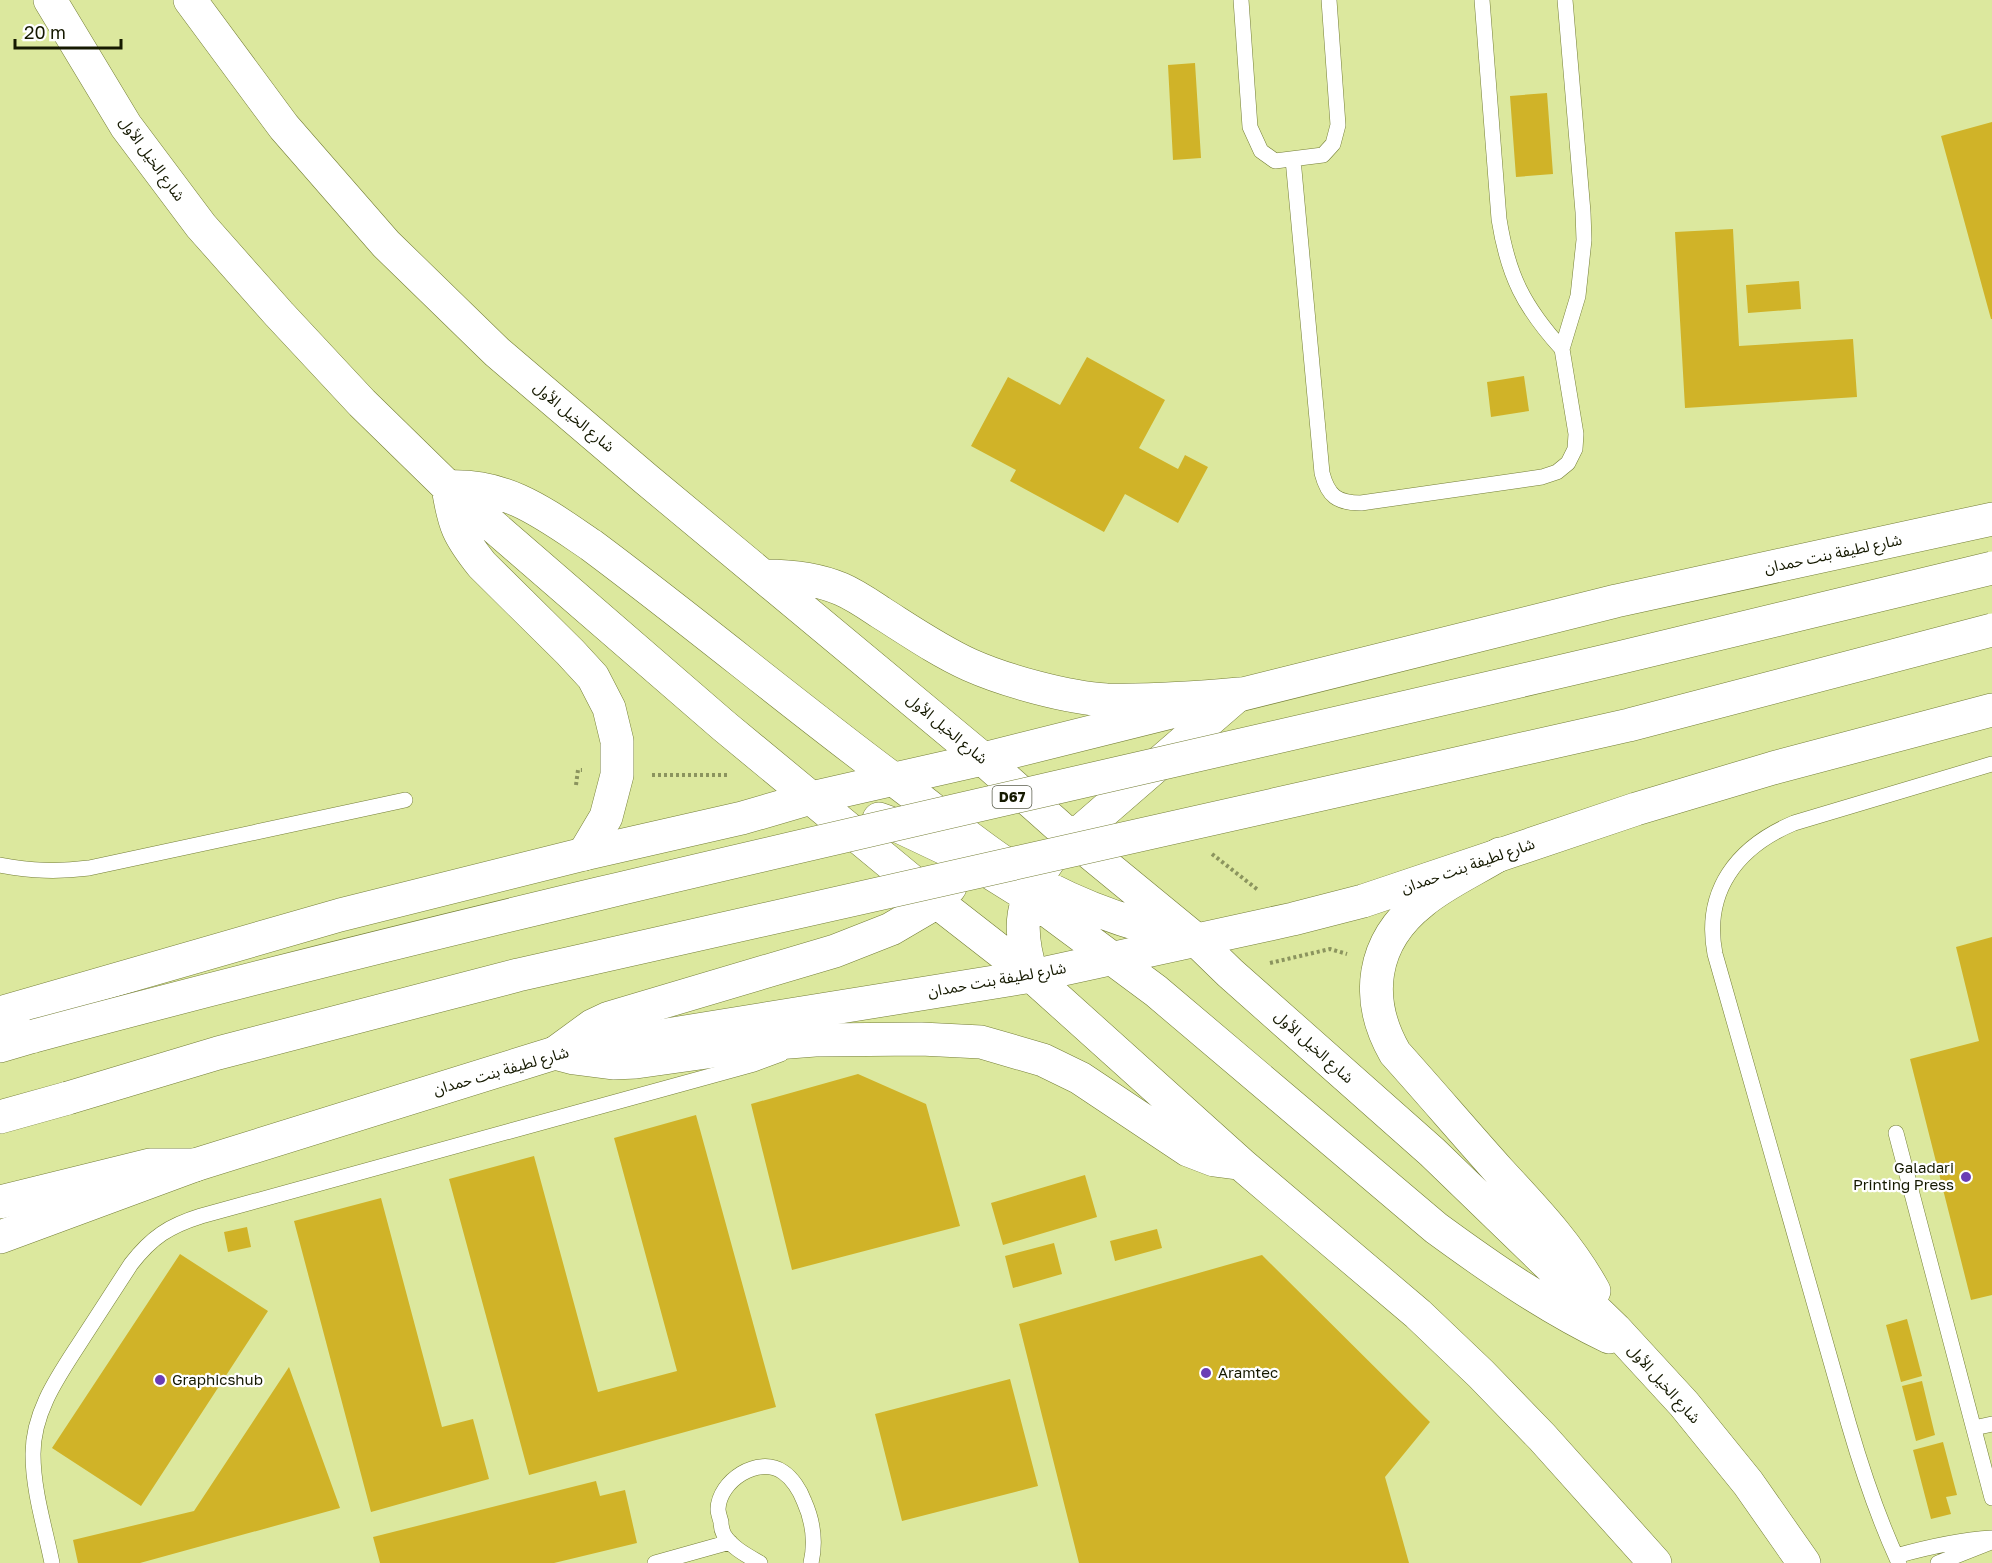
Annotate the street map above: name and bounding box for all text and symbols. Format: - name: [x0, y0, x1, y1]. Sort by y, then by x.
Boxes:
- scale bar: [15, 12, 122, 50]
- text: 20 m: [24, 21, 66, 43]
- street label: شارع الخيل الأول: [113, 113, 190, 207]
- street label: شارع الخيل الأول: [528, 377, 619, 458]
- street label: شارع لطيفة بنت حمدان: [1762, 530, 1904, 580]
- street label: شارع الخيل الأول: [901, 689, 992, 770]
- road number: D67: [992, 786, 1032, 808]
- street label: شارع لطيفة بنت حمدان: [1398, 834, 1538, 900]
- street label: شارع لطيفة بنت حمدان: [926, 958, 1068, 1004]
- street label: شارع الخيل الأول: [1269, 1006, 1358, 1089]
- street label: شارع لطيفة بنت حمدان: [431, 1042, 572, 1102]
- place label: Galadari Printing Press: [1853, 1158, 1954, 1193]
- marker: Galadari Printing Press: [1959, 1170, 1973, 1184]
- street label: شارع الخيل الأول: [1622, 1340, 1705, 1429]
- place label: Aramtec: [1218, 1363, 1278, 1381]
- marker: Aramtec: [1199, 1366, 1213, 1380]
- place label: Graphicshub: [172, 1370, 263, 1388]
- marker: Graphicshub: [153, 1373, 167, 1387]

